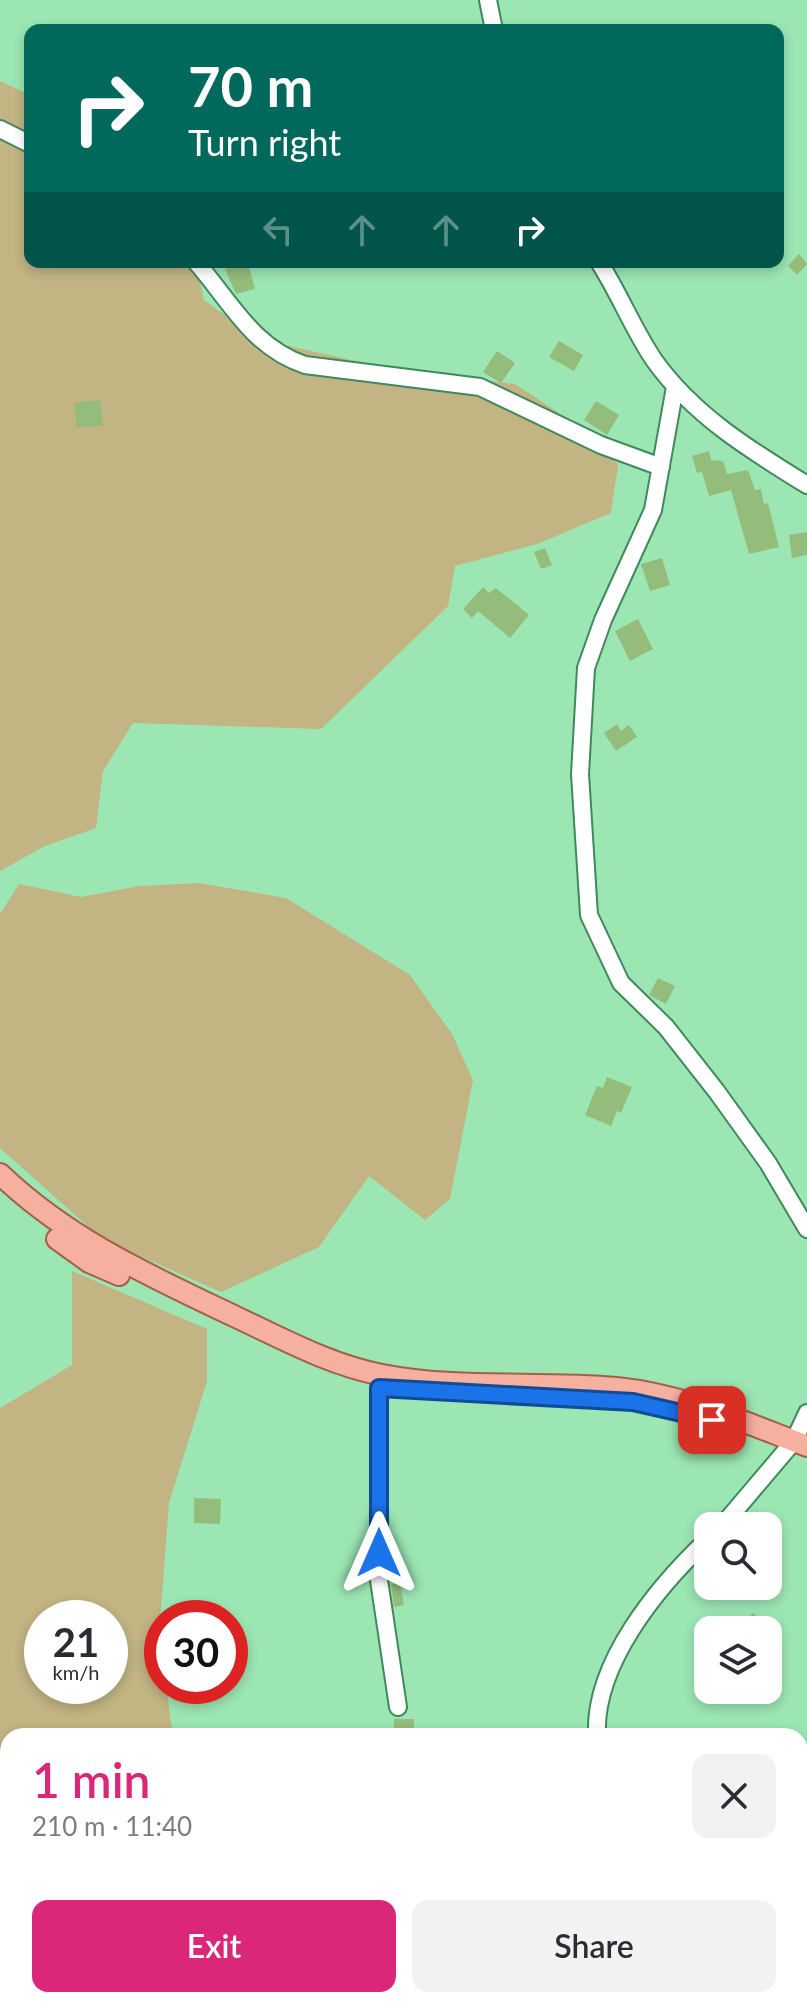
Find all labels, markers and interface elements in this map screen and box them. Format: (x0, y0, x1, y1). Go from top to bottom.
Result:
text: 70 m (188, 52, 313, 119)
icon: right (56, 56, 160, 160)
text: Turn right (188, 120, 341, 164)
icon: left (256, 208, 300, 252)
icon: ahead (340, 208, 384, 252)
icon: ahead (424, 208, 468, 252)
icon: right (508, 208, 552, 252)
pin (678, 1386, 746, 1454)
icon: arrive (690, 1398, 734, 1442)
position arrow (337, 1511, 421, 1595)
map controls (694, 1512, 782, 1704)
button: search (694, 1512, 782, 1600)
speed limit sign: 30 (144, 1600, 248, 1704)
button: layers (694, 1616, 782, 1704)
text: 21 (53, 1618, 99, 1666)
text: km/h (53, 1660, 99, 1684)
text: 1 min (32, 1751, 150, 1808)
button: close (692, 1754, 776, 1838)
text: 210 m · 11:40 (32, 1810, 192, 1842)
button: Exit (32, 1900, 396, 1992)
button: Share (412, 1900, 776, 1992)

